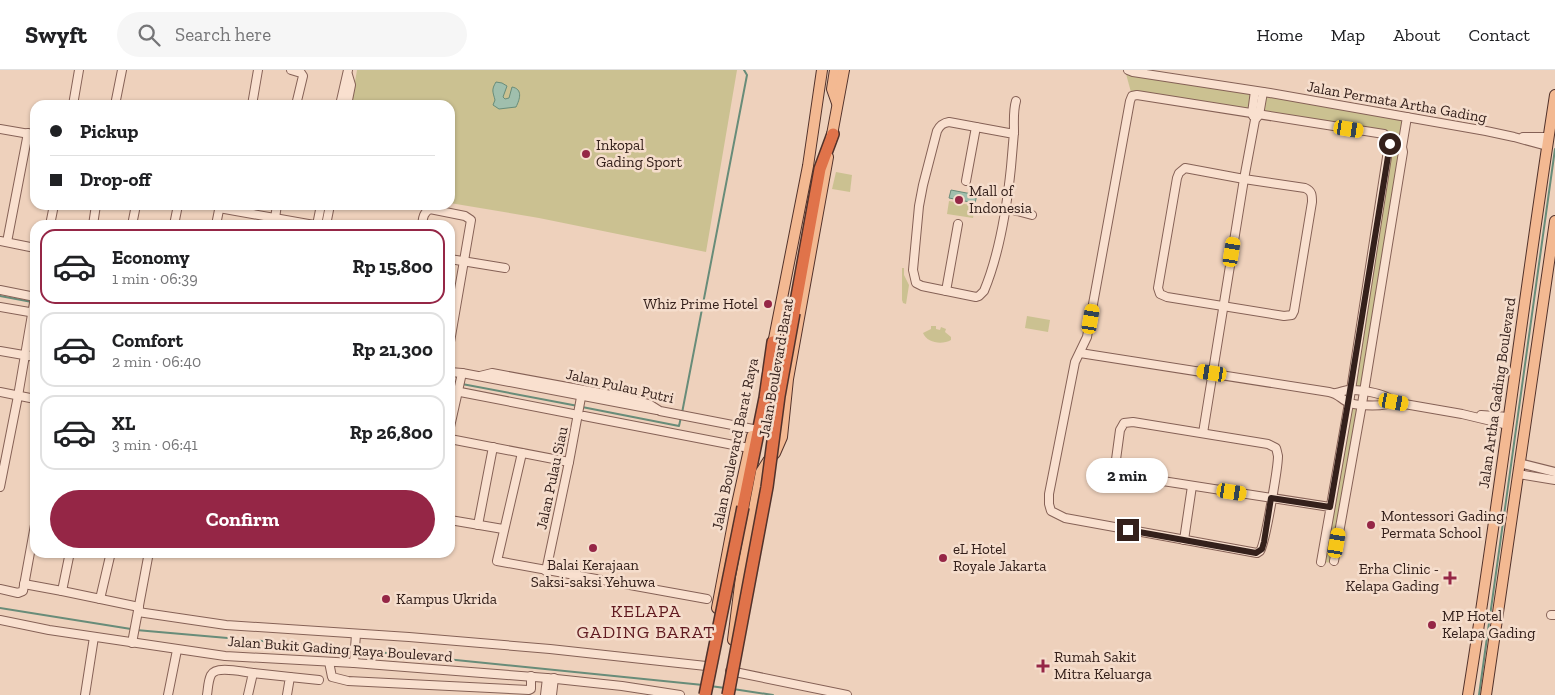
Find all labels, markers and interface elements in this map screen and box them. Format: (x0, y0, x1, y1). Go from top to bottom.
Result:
search box (117, 12, 467, 57)
text: Swyft (25, 20, 87, 49)
icon: search (135, 21, 163, 49)
text: Search here (175, 23, 271, 46)
text: Home (1256, 24, 1303, 46)
text: Map (1331, 24, 1365, 46)
text: About (1393, 24, 1440, 46)
text: Contact (1468, 24, 1530, 46)
street label: Jalan Permata Artha Gading (1306, 77, 1488, 127)
car (1333, 119, 1364, 139)
text: Pickup (80, 120, 138, 143)
route start (1379, 133, 1401, 155)
place label: Inkopal Gading Sport (596, 136, 683, 171)
marker: Inkopal Gading Sport (580, 148, 592, 160)
text: Drop-off (80, 168, 151, 191)
place label: Mall of Indonesia (969, 182, 1032, 217)
marker: Mall of Indonesia (953, 194, 965, 206)
car (1222, 236, 1241, 268)
icon: car (52, 244, 97, 289)
text: Economy (112, 246, 190, 269)
text: Rp 15,800 (353, 255, 433, 278)
text: 1 min · 06:39 (112, 269, 198, 288)
place label: Whiz Prime Hotel (643, 295, 758, 313)
street label: Jalan Artha Gading Boulevard (1475, 296, 1519, 490)
street label: Jalan Boulevard Barat (755, 297, 797, 439)
marker: Whiz Prime Hotel (762, 298, 774, 310)
car (1081, 303, 1100, 335)
icon: car (52, 327, 97, 372)
text: Comfort (112, 329, 183, 352)
text: Rp 21,300 (352, 338, 433, 361)
text: 2 min · 06:40 (112, 352, 201, 371)
street label: Jalan Boulevard Barat Raya (708, 356, 762, 532)
car (1196, 363, 1227, 383)
street label: Jalan Pulau Putri (564, 365, 676, 407)
car (1377, 392, 1410, 412)
icon: car (52, 410, 97, 455)
text: XL (112, 412, 135, 435)
text: Rp 26,800 (350, 421, 433, 444)
street label: Jalan Pulau Siau (532, 424, 572, 531)
text: 3 min · 06:41 (112, 435, 198, 454)
callout: 2 min (1087, 458, 1169, 492)
text: 2 min (1107, 466, 1147, 485)
car (1216, 482, 1247, 502)
button: Confirm (50, 490, 435, 548)
place label: Montessori Gading Permata School (1381, 507, 1504, 542)
route end (1117, 519, 1139, 541)
marker: Montessori Gading Permata School (1365, 519, 1377, 531)
car (1327, 527, 1346, 559)
place label: eL Hotel Royale Jakarta (953, 540, 1046, 575)
marker: Balai Kerajaan Saksi-saksi Yehuwa (587, 542, 599, 554)
marker: eL Hotel Royale Jakarta (937, 552, 949, 564)
place label: Balai Kerajaan Saksi-saksi Yehuwa (531, 556, 655, 591)
place label: Erha Clinic - Kelapa Gading (1346, 560, 1439, 595)
marker: Erha Clinic - Kelapa Gading (1443, 571, 1457, 585)
place label: Kampus Ukrida (396, 590, 497, 608)
marker: Kampus Ukrida (380, 593, 392, 605)
district label: KELAPA GADING BARAT (577, 600, 715, 643)
place label: MP Hotel Kelapa Gading (1442, 607, 1535, 642)
marker: MP Hotel Kelapa Gading (1426, 619, 1438, 631)
street label: Jalan Bukit Gading Raya Boulevard (227, 632, 454, 666)
place label: Rumah Sakit Mitra Keluarga (1054, 648, 1152, 683)
marker: Rumah Sakit Mitra Keluarga (1036, 659, 1050, 673)

